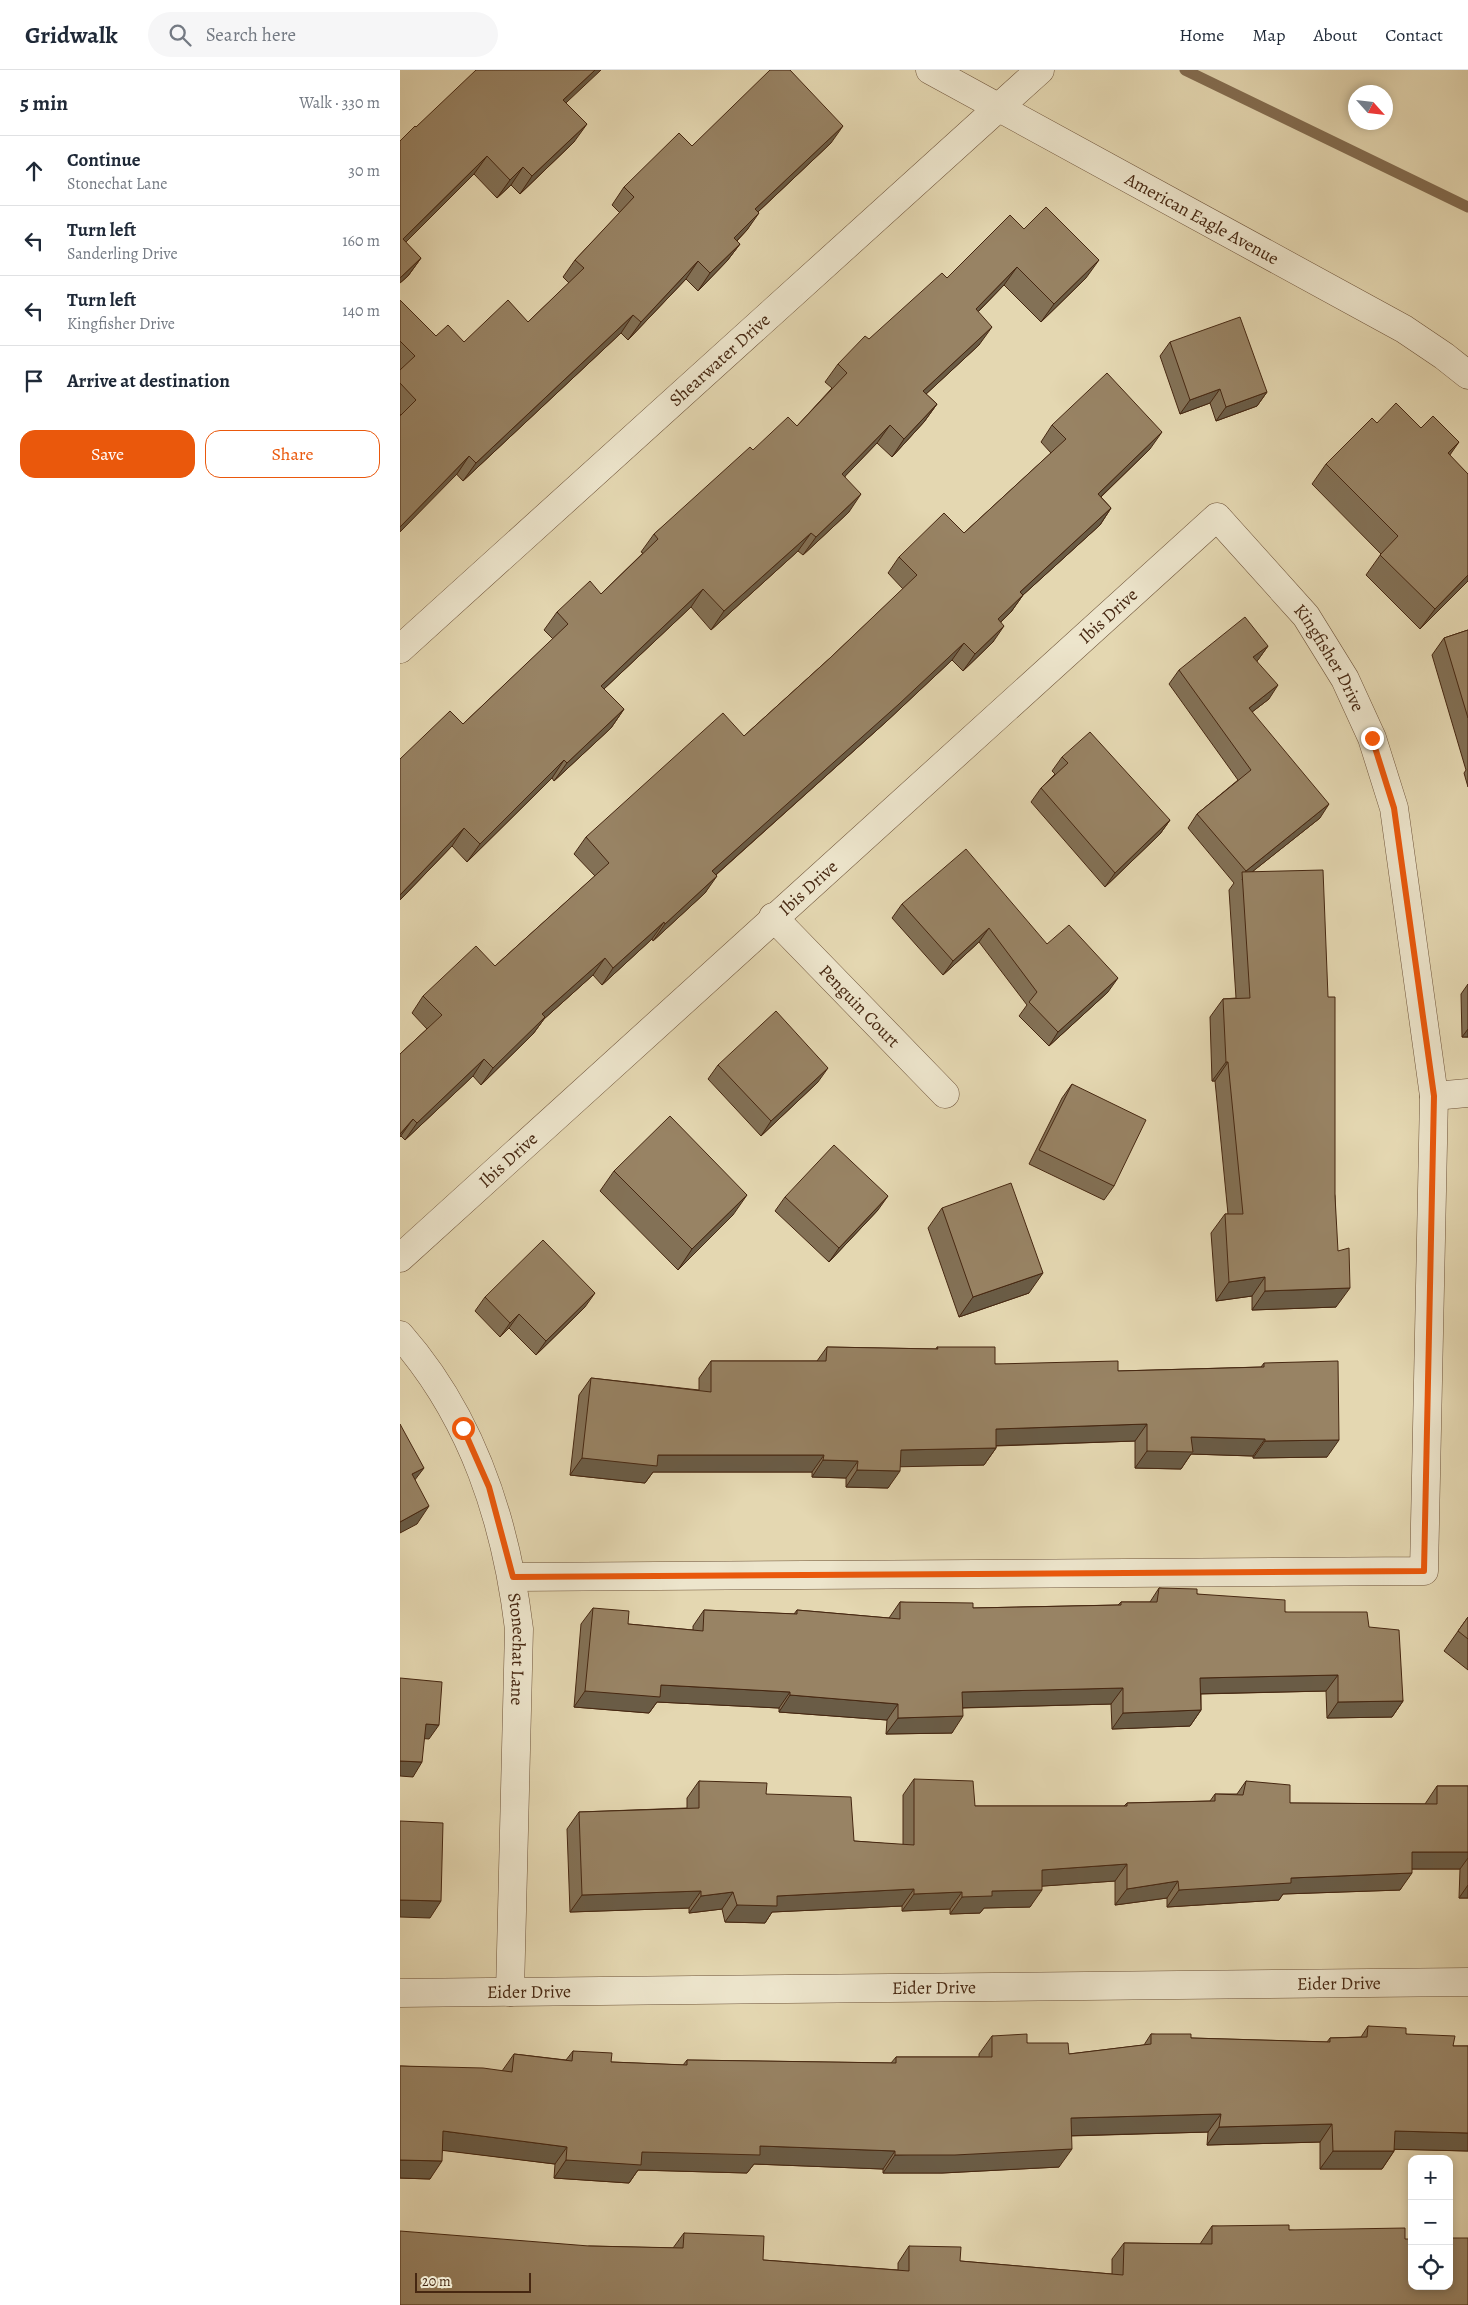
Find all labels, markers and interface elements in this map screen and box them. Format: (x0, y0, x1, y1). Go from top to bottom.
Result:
search box (148, 12, 498, 57)
text: Gridwalk (25, 19, 118, 51)
icon: search (166, 21, 194, 49)
text: Search here (206, 22, 296, 48)
text: Home (1179, 23, 1224, 47)
text: Map (1252, 23, 1285, 47)
text: About (1313, 23, 1357, 47)
text: Contact (1385, 23, 1443, 47)
north arrow (1348, 85, 1393, 130)
text: 5 min (20, 89, 68, 117)
text: Walk · 330 m (299, 92, 380, 114)
text: Continue (67, 147, 141, 173)
icon: ahead (20, 157, 48, 185)
text: 30 m (348, 160, 380, 182)
street label: American Eagle Avenue (1120, 166, 1283, 270)
text: Stonechat Lane (67, 173, 167, 195)
text: Turn left (67, 217, 136, 243)
icon: left (20, 227, 48, 255)
text: 160 m (342, 230, 380, 252)
text: Sanderling Drive (67, 243, 178, 265)
text: Turn left (67, 287, 136, 313)
icon: left (20, 297, 48, 325)
text: 140 m (342, 300, 380, 322)
street label: Shearwater Drive (664, 308, 775, 412)
text: Kingfisher Drive (67, 313, 175, 335)
icon: arrive (20, 367, 48, 395)
text: Arrive at destination (67, 368, 230, 394)
button: Save (20, 430, 195, 478)
button: Share (205, 430, 380, 478)
street label: Ibis Drive (1073, 583, 1143, 649)
street label: Kingfisher Drive (1288, 598, 1370, 715)
route end (1361, 727, 1384, 750)
street label: Ibis Drive (773, 855, 843, 921)
street label: Penguin Court (814, 959, 905, 1053)
street label: Ibis Drive (473, 1127, 543, 1193)
route start (452, 1417, 475, 1440)
street label: Stonechat Lane (502, 1591, 531, 1706)
street label: Eider Drive (1297, 1971, 1381, 1996)
street label: Eider Drive (892, 1975, 976, 2000)
street label: Eider Drive (487, 1979, 571, 2004)
map controls (1408, 2155, 1453, 2290)
button: + (1408, 2155, 1453, 2200)
button: − (1408, 2200, 1453, 2245)
button: locate (1408, 2245, 1453, 2290)
scale bar (415, 2270, 531, 2293)
text: 20 m (422, 2272, 451, 2291)

